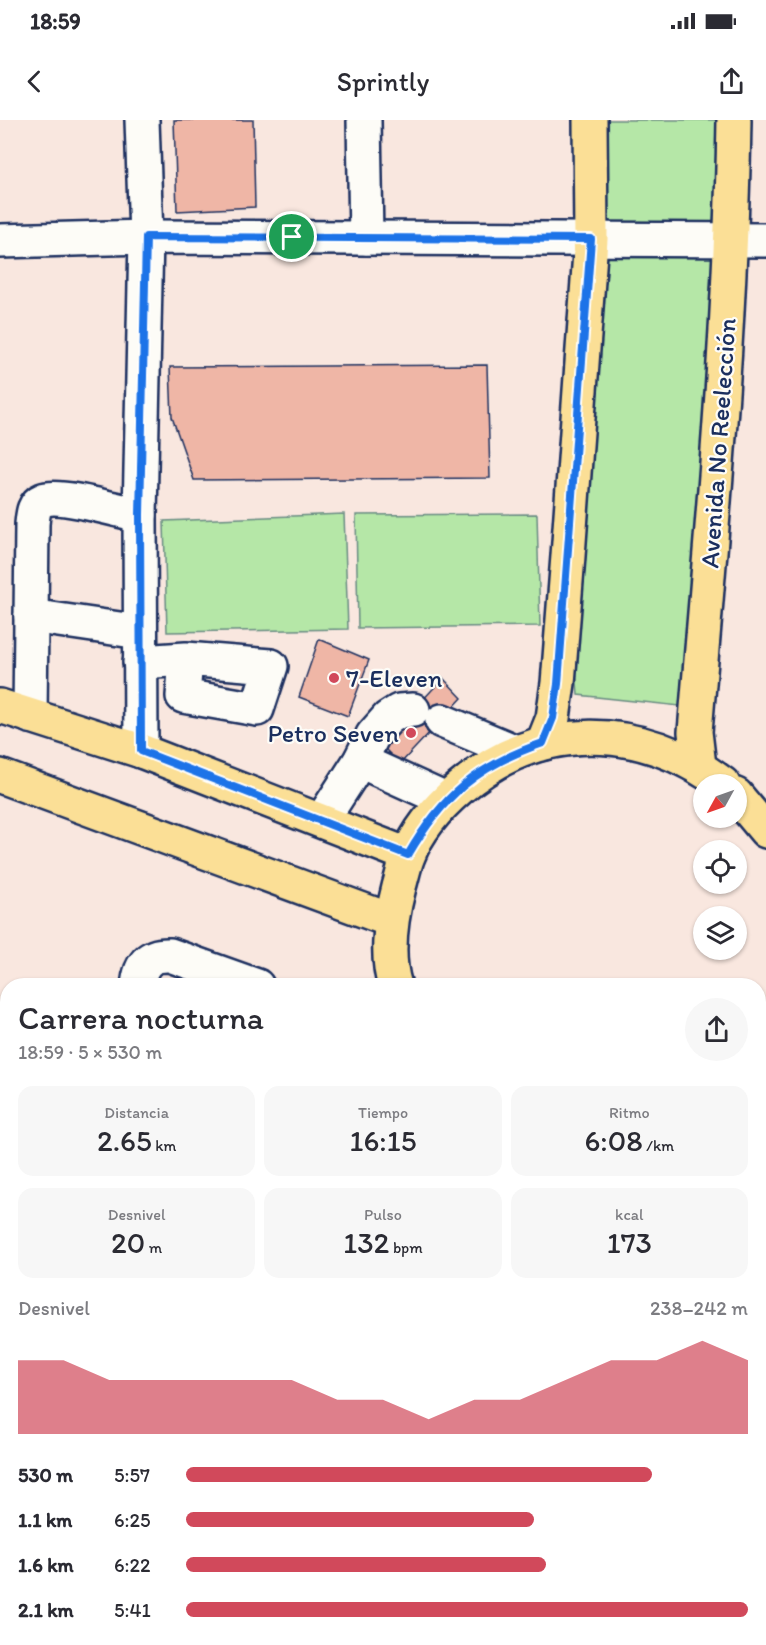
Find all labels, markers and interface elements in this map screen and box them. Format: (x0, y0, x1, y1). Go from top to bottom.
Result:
text: 18:59 (30, 8, 81, 35)
icon: back (18, 65, 51, 98)
text: Sprintly (337, 65, 429, 98)
icon: share (715, 65, 748, 98)
pin (266, 211, 317, 262)
icon: arrive (275, 220, 308, 253)
street label: Avenida No Reelección (693, 316, 743, 569)
place label: 7-Eleven (346, 662, 443, 694)
marker: 7-Eleven (327, 671, 341, 685)
place label: Petro Seven (268, 717, 399, 749)
marker: Petro Seven (404, 726, 418, 740)
north arrow (693, 774, 747, 828)
map controls (693, 774, 747, 960)
button: locate (693, 840, 747, 894)
button: layers (693, 906, 747, 960)
text: Carrera nocturna (18, 998, 264, 1037)
button: share (685, 998, 748, 1061)
text: 18:59 · 5 × 530 m (18, 1040, 162, 1064)
text: Distancia (104, 1103, 169, 1122)
text: Tiempo (358, 1103, 408, 1122)
text: Ritmo (609, 1103, 650, 1122)
text: 2.65 (97, 1122, 152, 1159)
text: 16:15 (350, 1122, 416, 1159)
text: 6:08 (585, 1122, 643, 1159)
text: km (152, 1136, 176, 1155)
text: /km (643, 1136, 674, 1155)
text: Desnivel (108, 1205, 165, 1224)
text: Pulso (364, 1205, 402, 1224)
text: kcal (615, 1205, 644, 1224)
text: 20 (111, 1224, 145, 1261)
text: 132 (343, 1224, 389, 1261)
text: 173 (607, 1224, 652, 1261)
text: m (145, 1238, 162, 1257)
text: bpm (389, 1238, 423, 1257)
text: Desnivel (18, 1296, 90, 1320)
text: 238–242 m (650, 1296, 748, 1320)
text: 530 m (18, 1463, 73, 1487)
text: 5:57 (114, 1463, 150, 1487)
text: 1.1 km (18, 1508, 72, 1532)
text: 6:25 (114, 1508, 151, 1532)
text: 1.6 km (18, 1553, 74, 1577)
text: 6:22 (114, 1553, 151, 1577)
text: 2.1 km (18, 1598, 74, 1622)
text: 5:41 (114, 1598, 151, 1622)

